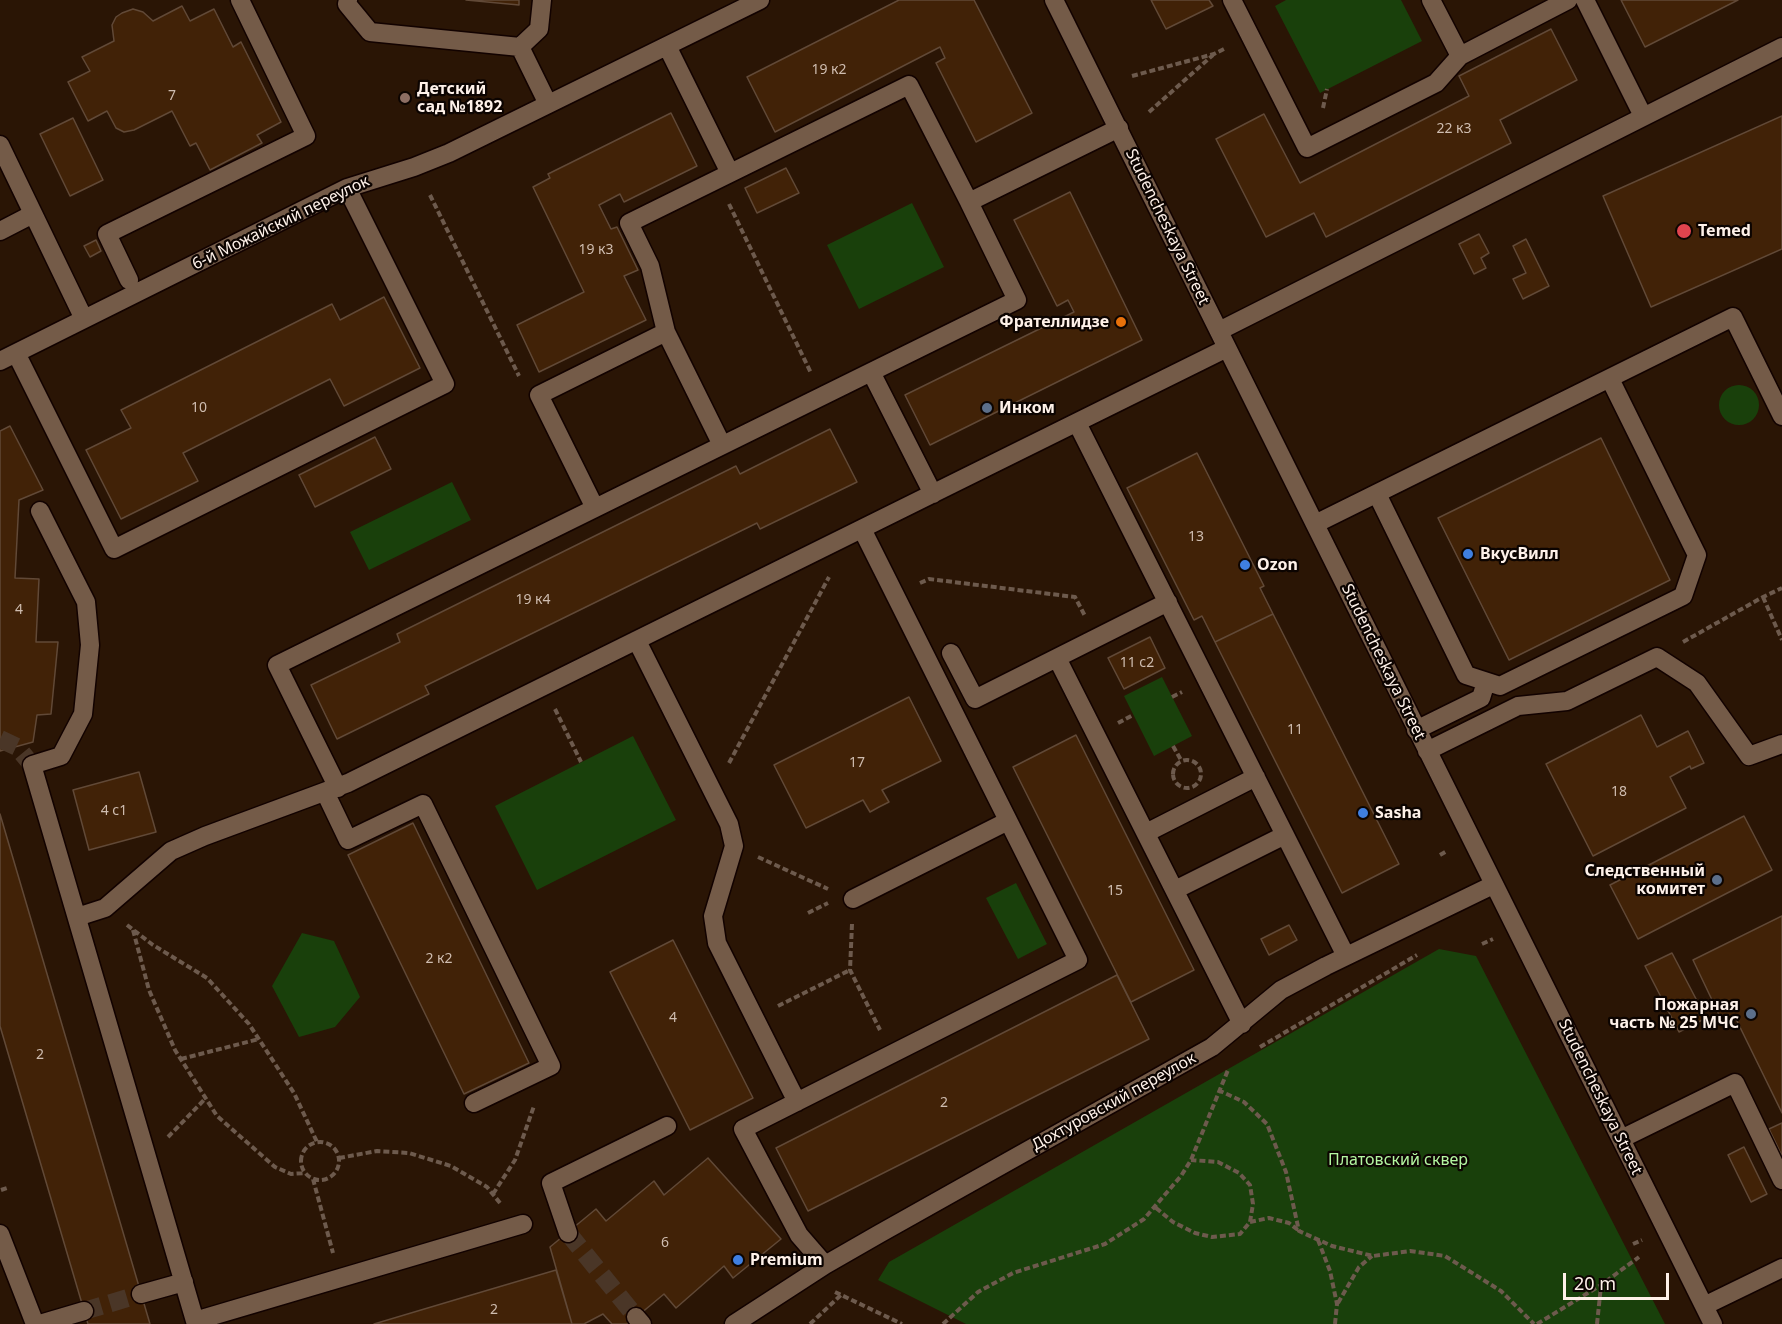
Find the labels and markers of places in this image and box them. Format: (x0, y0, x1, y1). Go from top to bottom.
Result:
place label: Детский сад №1892 (417, 79, 502, 117)
marker: Детский сад №1892 (398, 91, 412, 105)
place label: Temed (1698, 221, 1751, 241)
marker: Temed (1675, 222, 1693, 240)
place label: Фрателлидзе (999, 312, 1109, 332)
marker: Фрателлидзе (1114, 315, 1128, 329)
place label: Инком (999, 398, 1055, 418)
marker: Инком (980, 401, 994, 415)
place label: ВкусВилл (1480, 544, 1559, 564)
marker: ВкусВилл (1461, 547, 1475, 561)
place label: Ozon (1257, 555, 1298, 575)
marker: Ozon (1238, 558, 1252, 572)
place label: Sasha (1375, 803, 1421, 823)
marker: Sasha (1356, 806, 1370, 820)
place label: Следственный комитет (1585, 861, 1705, 899)
marker: Следственный комитет (1710, 873, 1724, 887)
place label: Пожарная часть № 25 МЧС (1609, 995, 1739, 1033)
marker: Пожарная часть № 25 МЧС (1744, 1007, 1758, 1021)
place label: Premium (750, 1250, 823, 1270)
marker: Premium (731, 1253, 745, 1267)

